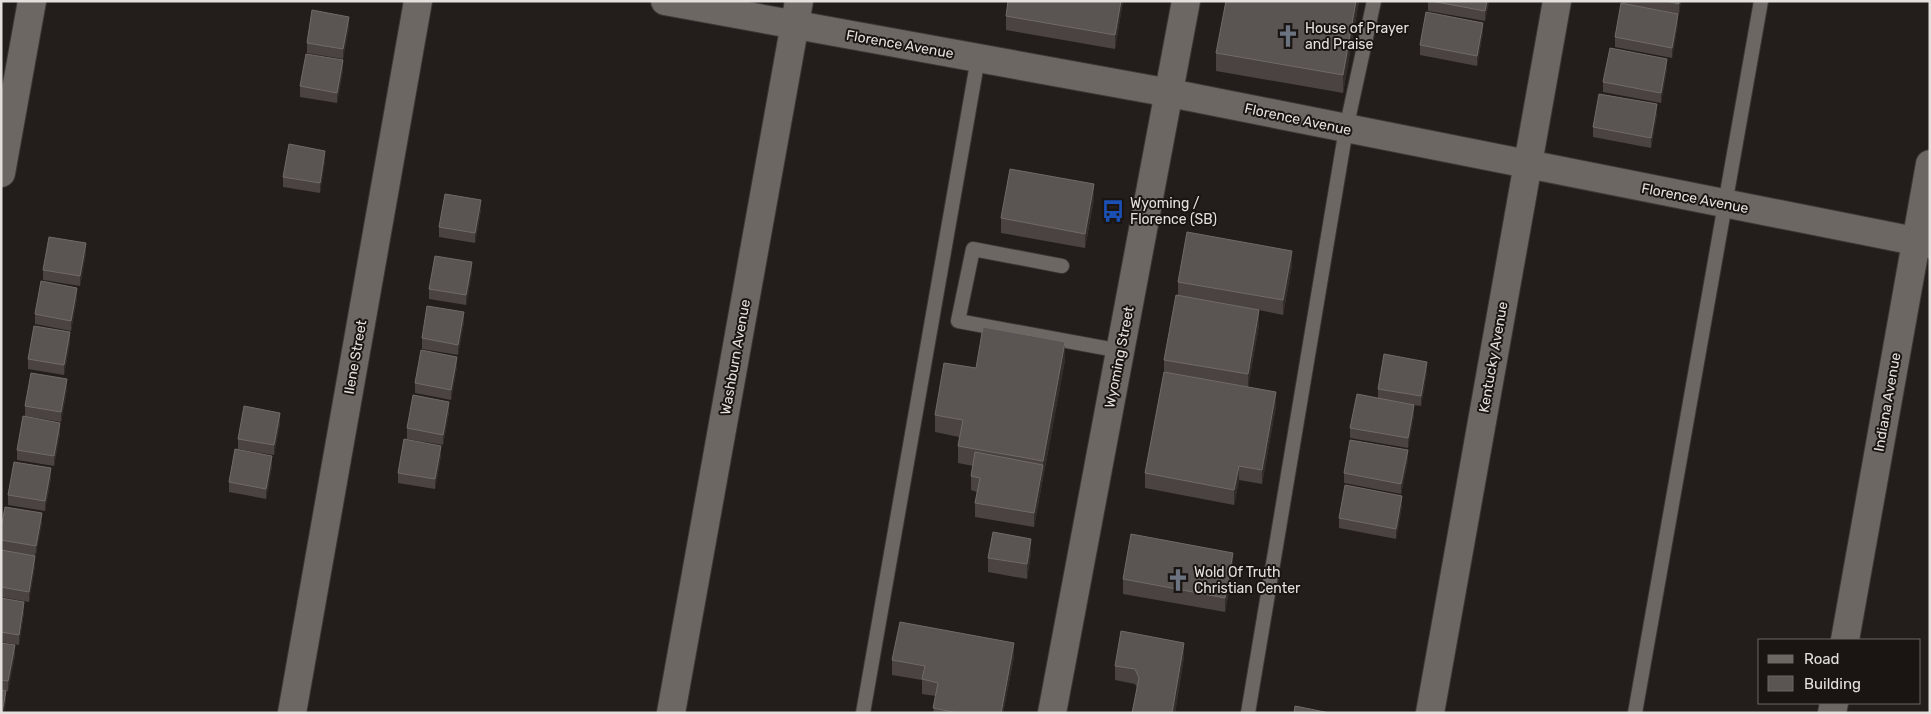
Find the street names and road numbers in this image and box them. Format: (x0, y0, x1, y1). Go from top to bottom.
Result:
street label: Florence Avenue (845, 27, 955, 62)
street label: Florence Avenue (1243, 100, 1353, 139)
street label: Florence Avenue (1640, 180, 1750, 217)
street label: Washburn Avenue (717, 298, 754, 416)
street label: Kentucky Avenue (1475, 300, 1512, 414)
street label: Wyoming Street (1101, 304, 1138, 409)
street label: Ilene Street (341, 318, 370, 396)
street label: Indiana Avenue (1870, 351, 1905, 453)

